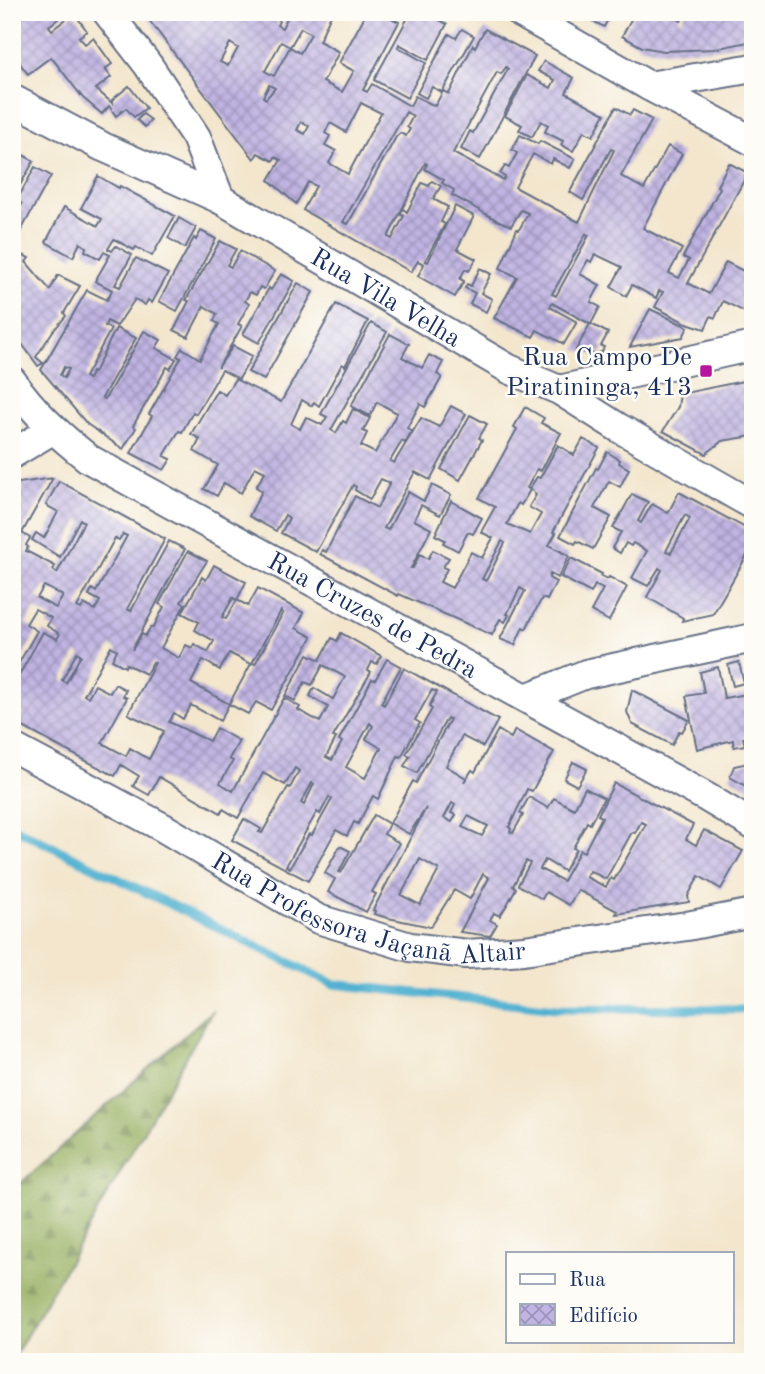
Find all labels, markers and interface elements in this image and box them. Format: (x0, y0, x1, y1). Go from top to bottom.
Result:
street label: Rua Vila Velha (306, 244, 465, 353)
place label: Rua Campo De Piratininga, 413 (506, 345, 692, 401)
marker: Rua Campo De Piratininga, 413 (698, 363, 714, 379)
street label: Rua Cruzes de Pedra (263, 549, 482, 684)
street label: Rua Professora Jaçanã Altair (207, 848, 527, 970)
legend (506, 1252, 734, 1342)
text: Rua (569, 1270, 606, 1291)
text: Edifício (569, 1306, 638, 1327)

